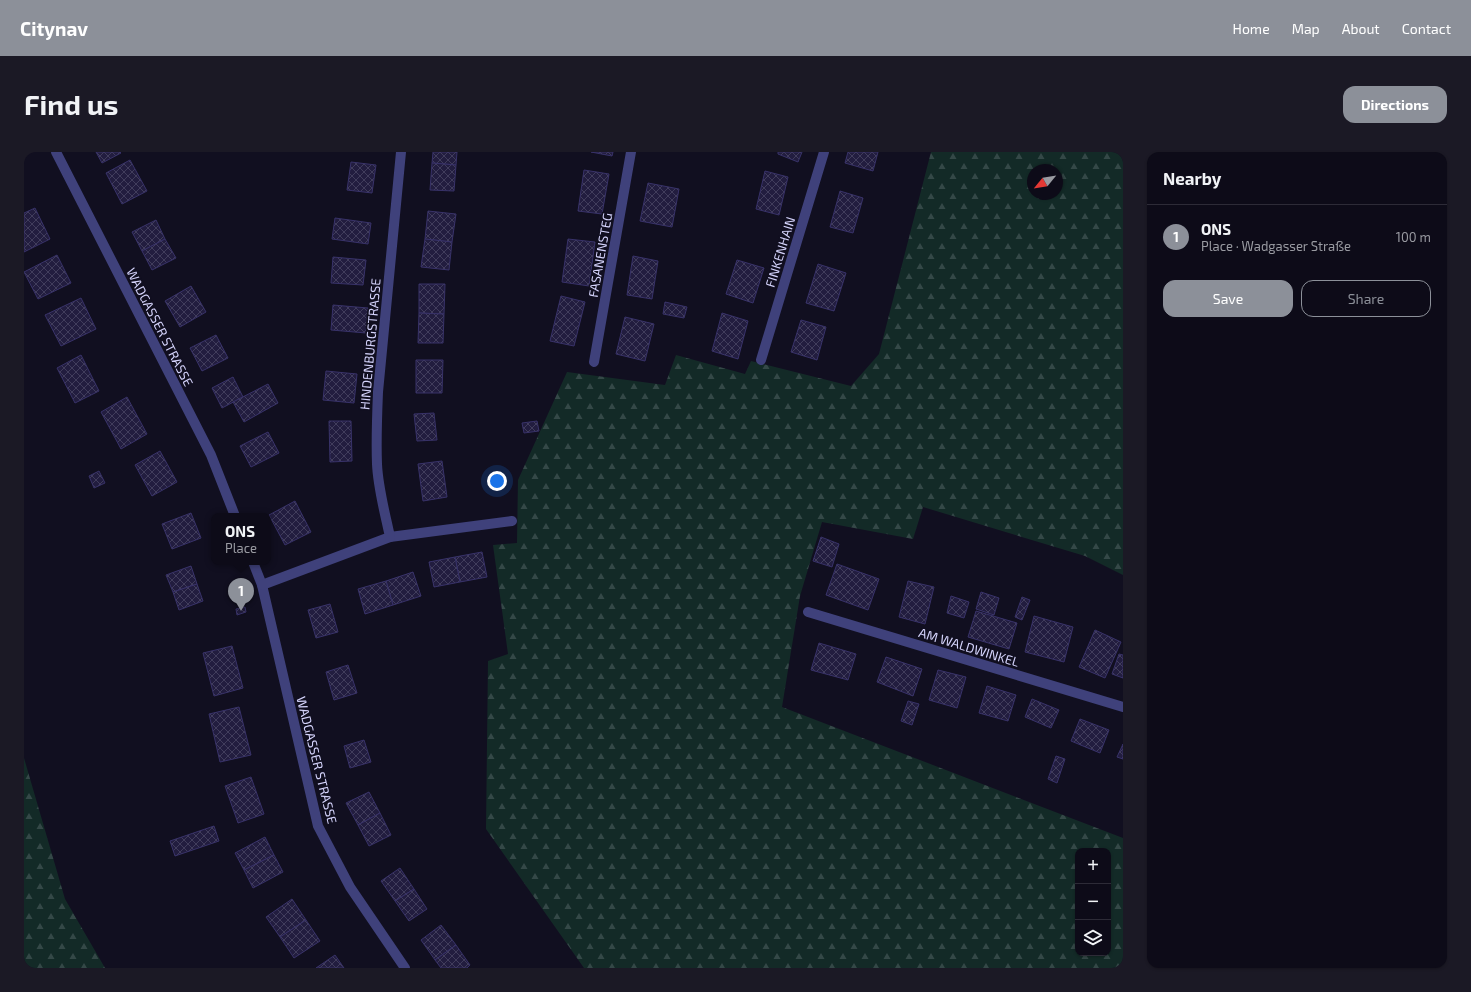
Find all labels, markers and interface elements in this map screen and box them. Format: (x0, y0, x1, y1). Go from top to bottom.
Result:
text: Citynav (20, 17, 88, 40)
text: Home (1233, 20, 1270, 37)
text: Map (1292, 20, 1320, 37)
text: About (1342, 20, 1380, 37)
text: Contact (1402, 20, 1451, 37)
button: Directions (1343, 86, 1447, 123)
text: Find us (24, 87, 118, 121)
north arrow (1027, 164, 1063, 200)
text: Nearby (1163, 168, 1221, 188)
street label: FASANENSTEG (585, 211, 615, 299)
street label: FINKENHAIN (762, 215, 798, 289)
text: ONS (1201, 220, 1231, 238)
text: 1 (1173, 229, 1179, 245)
text: 100 m (1396, 229, 1431, 245)
text: Place · Wadgasser Straße (1201, 238, 1351, 254)
street label: WADGASSER STRASSE (123, 265, 197, 389)
street label: HINDENBURGSTRASSE (356, 278, 384, 410)
button: Save (1163, 280, 1293, 317)
button: Share (1301, 280, 1431, 317)
your location (487, 471, 507, 491)
popup (211, 513, 271, 565)
text: ONS (225, 522, 255, 540)
text: Place (225, 540, 257, 556)
pin: 1 (228, 578, 254, 611)
street label: AM WALDWINKEL (917, 624, 1021, 670)
street label: WADGASSER STRASSE (293, 695, 341, 825)
map controls (1075, 848, 1111, 956)
button: + (1075, 848, 1111, 884)
button: − (1075, 884, 1111, 920)
button: layers (1075, 920, 1111, 956)

